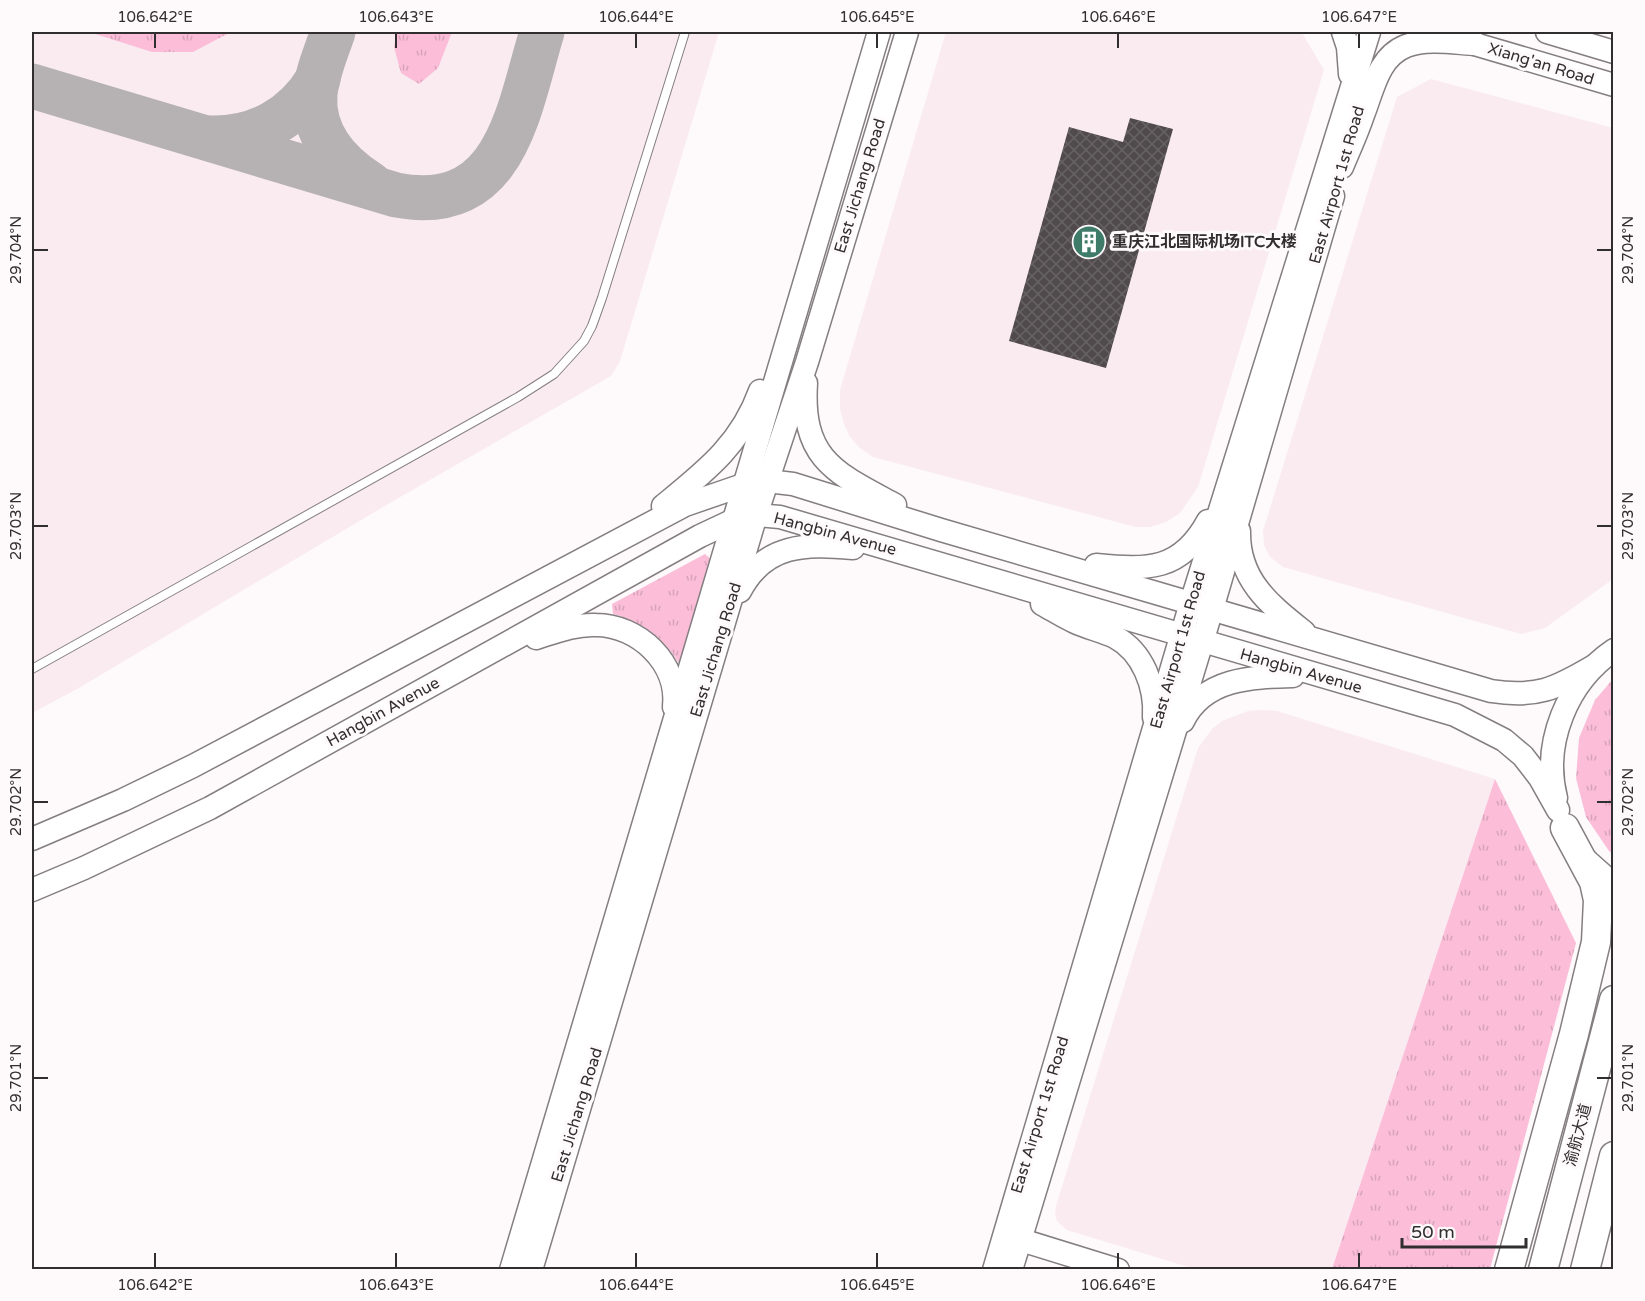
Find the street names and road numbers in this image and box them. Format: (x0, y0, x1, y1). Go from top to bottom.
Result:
street label: Xiang'an Road (1485, 38, 1597, 90)
street label: East Airport 1st Road (1305, 104, 1369, 266)
street label: East Jichang Road (830, 116, 890, 256)
street label: Hangbin Avenue (771, 508, 899, 560)
street label: East Airport 1st Road (1146, 569, 1210, 731)
street label: East Jichang Road (686, 580, 746, 720)
street label: Hangbin Avenue (1238, 644, 1364, 698)
street label: Hangbin Avenue (323, 673, 443, 751)
street label: East Airport 1st Road (1007, 1034, 1073, 1196)
street label: East Jichang Road (547, 1045, 607, 1185)
street label: 渝航大道 (1560, 1101, 1596, 1169)

